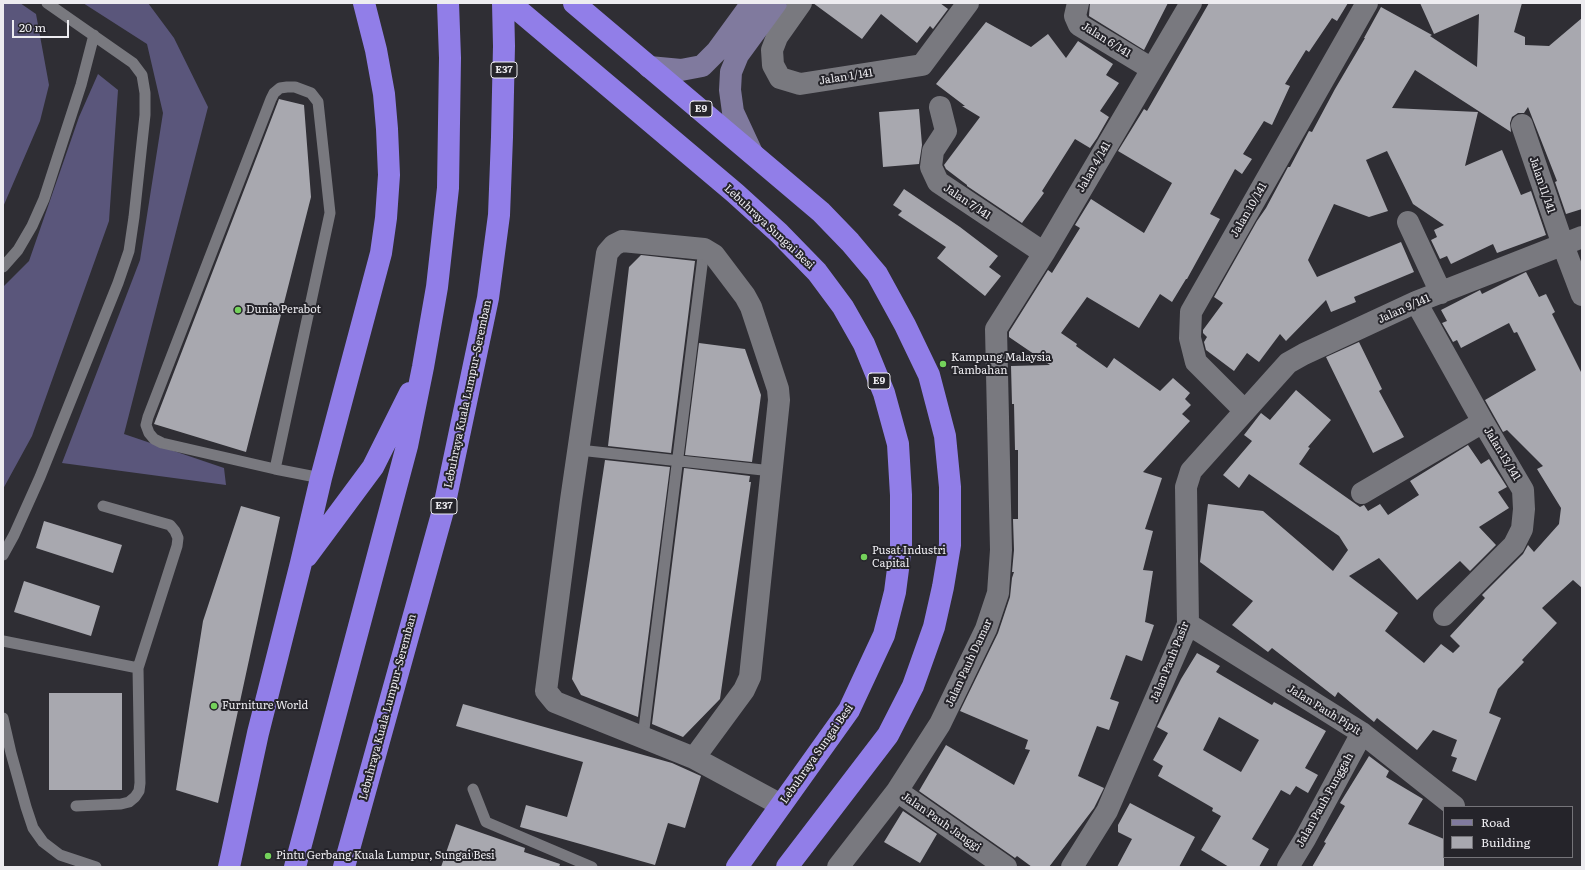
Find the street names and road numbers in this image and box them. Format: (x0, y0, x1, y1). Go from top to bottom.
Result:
street label: Jalan 6/141 (1079, 20, 1133, 60)
road number: E37 (491, 62, 517, 78)
street label: Jalan 1/141 (818, 66, 874, 88)
road number: E9 (690, 101, 712, 117)
street label: Jalan 4/141 (1074, 139, 1114, 195)
street label: Jalan 11/141 (1526, 155, 1558, 215)
street label: Jalan 10/141 (1228, 180, 1270, 240)
street label: Jalan 7/141 (941, 181, 993, 223)
street label: Lebuhraya Sungai Besi (721, 182, 817, 272)
street label: Jalan 9/141 (1376, 292, 1432, 326)
street label: Lebuhraya Kuala Lumpur–Seremban (442, 299, 494, 489)
road number: E9 (868, 373, 890, 389)
street label: Jalan 13/141 (1481, 425, 1523, 483)
road number: E37 (431, 498, 457, 514)
street label: Lebuhraya Kuala Lumpur–Seremban (357, 613, 419, 801)
street label: Jalan Pauh Damar (943, 617, 995, 709)
street label: Jalan Pauh Pasir (1148, 620, 1192, 704)
street label: Jalan Pauh Pipit (1285, 682, 1363, 738)
street label: Lebuhraya Sungai Besi (778, 702, 856, 806)
street label: Jalan Pauh Punggah (1294, 751, 1356, 849)
street label: Jalan Pauh Janggi (899, 790, 983, 854)

